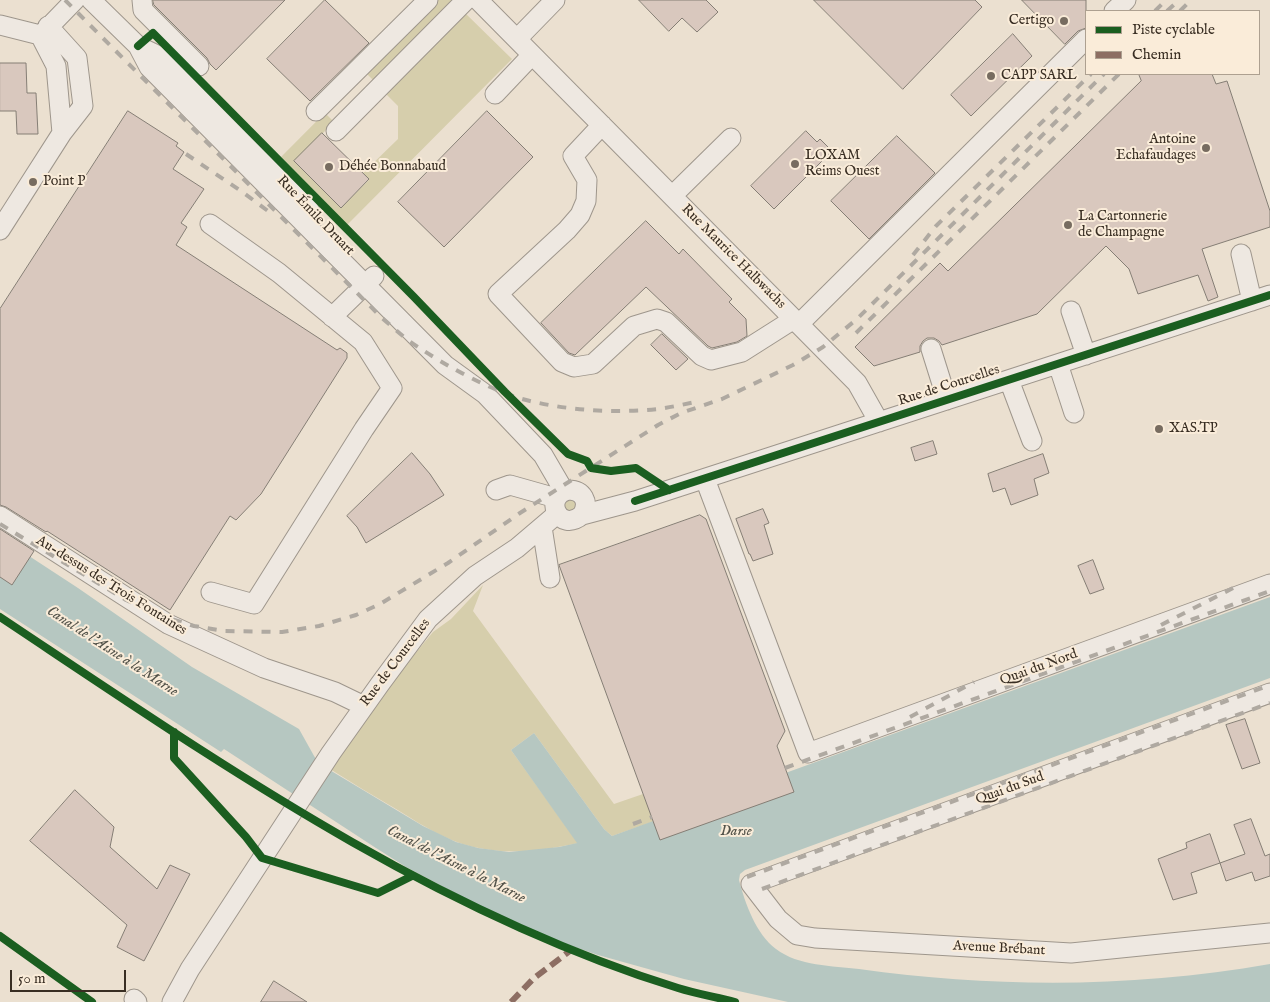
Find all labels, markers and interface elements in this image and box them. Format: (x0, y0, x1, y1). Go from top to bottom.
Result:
legend (1085, 10, 1260, 75)
place label: Certigo (1009, 13, 1054, 29)
marker: Certigo (1058, 15, 1070, 27)
text: Piste cyclable (1132, 20, 1215, 39)
text: Chemin (1132, 45, 1181, 64)
place label: CAPP SARL (1001, 68, 1077, 84)
marker: CAPP SARL (985, 70, 997, 82)
place label: Antoine Echafaudages (1116, 132, 1196, 164)
marker: Antoine Echafaudages (1200, 142, 1212, 154)
place label: LOXAM Reims Ouest (805, 148, 880, 180)
marker: LOXAM Reims Ouest (789, 158, 801, 170)
place label: Déhée Bonnabaud (339, 159, 446, 175)
marker: Déhée Bonnabaud (323, 161, 335, 173)
street label: Rue Émile Druart (273, 173, 357, 259)
place label: Point P (43, 174, 85, 190)
marker: Point P (27, 176, 39, 188)
street label: Rue Maurice Halbwachs (677, 201, 789, 313)
place label: La Cartonnerie de Champagne (1078, 209, 1167, 242)
marker: La Cartonnerie de Champagne (1062, 219, 1074, 231)
street label: Rue de Courcelles (896, 362, 1002, 410)
place label: XAS.TP (1169, 421, 1218, 437)
marker: XAS.TP (1153, 423, 1165, 435)
street label: Au-dessus des Trois Fontaines (33, 533, 189, 639)
water label: Canal de l'Aisne à la Marne (43, 603, 181, 701)
street label: Rue de Courcelles (358, 616, 434, 710)
street label: Quai du Nord (998, 646, 1080, 690)
street label: Quai du Sud (974, 769, 1046, 809)
water label: Canal de l'Aisne à la Marne (384, 822, 528, 908)
water label: Darse (720, 823, 752, 841)
street label: Avenue Brébant (952, 938, 1046, 960)
scale bar (12, 960, 129, 992)
text: 50 m (18, 969, 46, 988)

